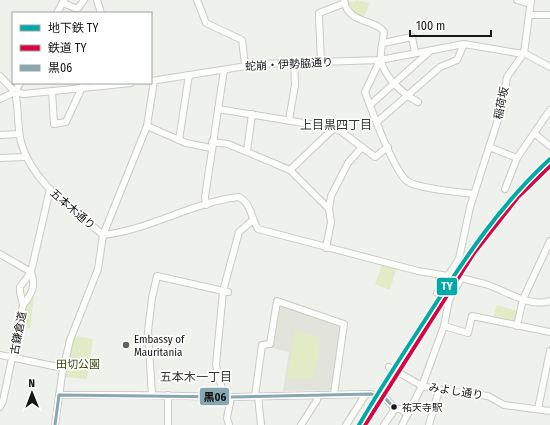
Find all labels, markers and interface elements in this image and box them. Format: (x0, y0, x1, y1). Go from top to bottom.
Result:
legend (12, 12, 152, 84)
scale bar (410, 12, 491, 38)
text: 100 m (416, 19, 445, 33)
text: 地下鉄 TY (48, 21, 98, 35)
text: 鉄道 TY (48, 41, 86, 55)
street label: 蛇崩・伊勢脇通り (245, 56, 333, 73)
text: 黒06 (48, 61, 72, 75)
street label: 稲荷坂 (492, 86, 511, 121)
district label: 上目黒四丁目 (300, 118, 372, 132)
street label: 五本木通り (48, 186, 98, 232)
line badge: TY (436, 277, 458, 296)
text: TY (441, 280, 454, 293)
street label: 古鎌倉道 (8, 310, 29, 356)
place label: Embassy of Mauritania (134, 333, 185, 359)
marker: Embassy of Mauritania (121, 340, 131, 350)
park label: 田切公園 (56, 358, 100, 371)
district label: 五本木一丁目 (160, 370, 232, 384)
north arrow (12, 373, 52, 413)
text: N (28, 377, 35, 390)
street label: みよし通り (428, 381, 484, 402)
line badge: 黒06 (199, 387, 230, 406)
text: 黒06 (204, 391, 227, 404)
marker: 祐天寺駅 (389, 402, 399, 412)
place label: 祐天寺駅 (402, 402, 443, 414)

